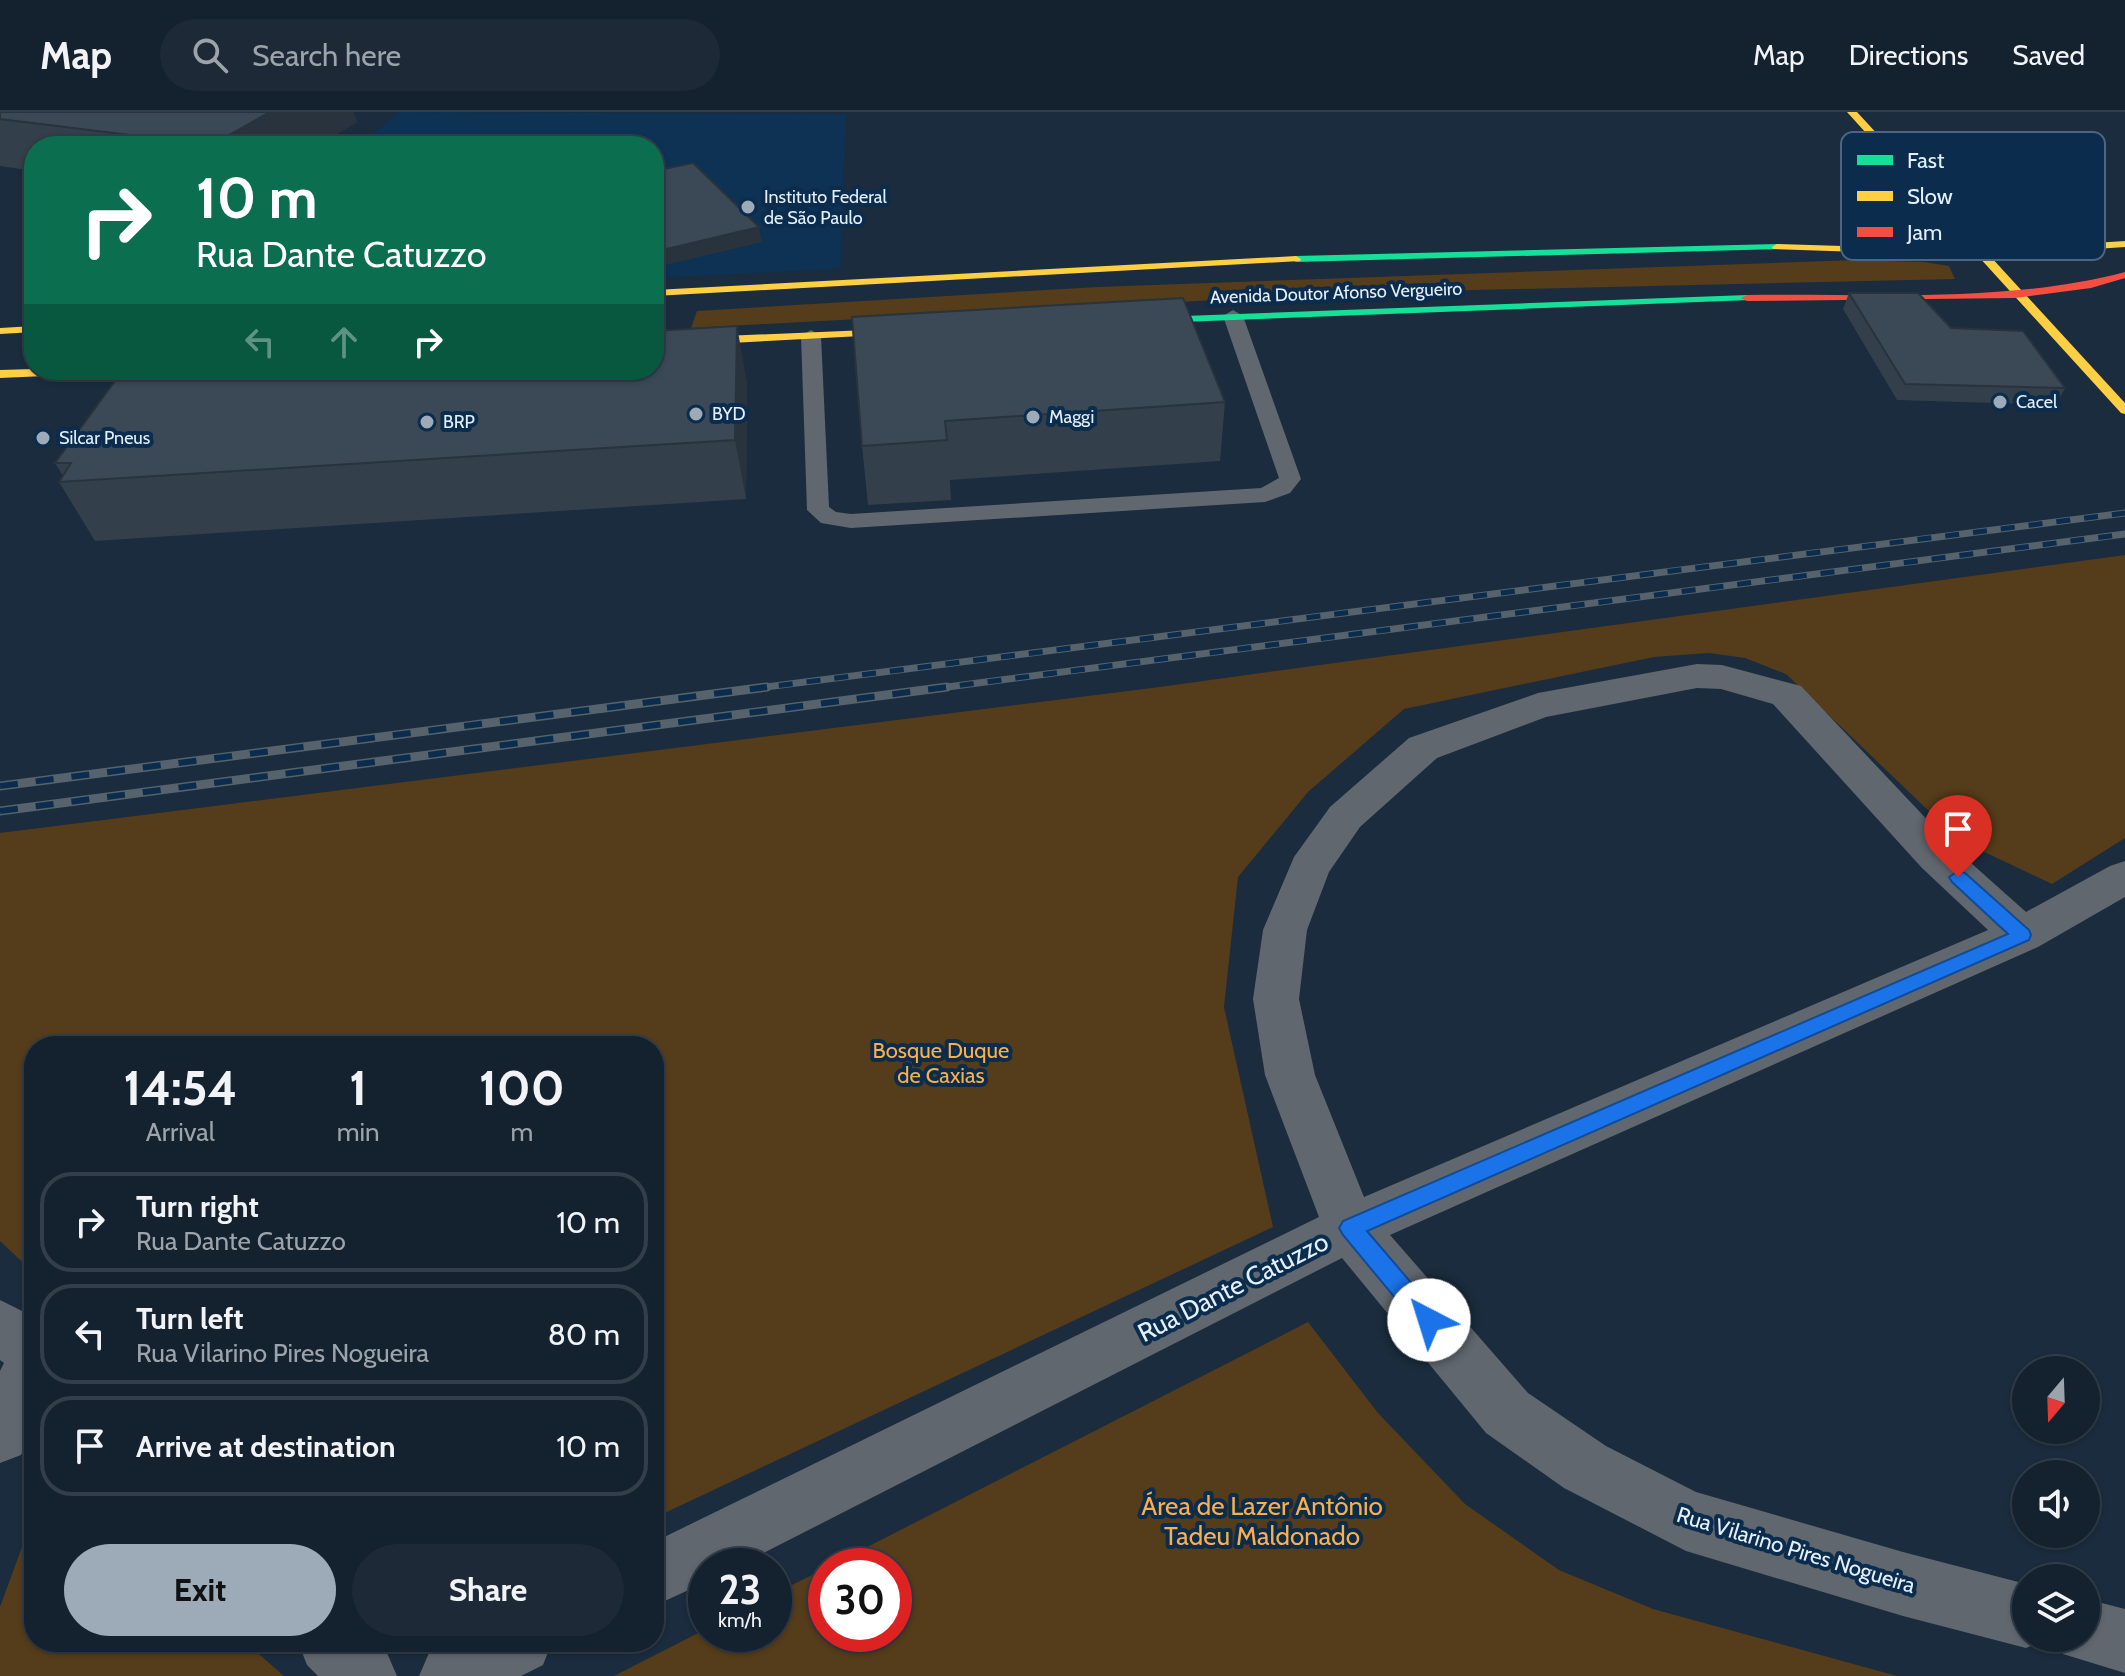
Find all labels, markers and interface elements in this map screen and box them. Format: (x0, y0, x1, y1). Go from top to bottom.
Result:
search box (160, 19, 720, 91)
text: Map (40, 32, 112, 79)
icon: search (188, 33, 232, 77)
text: Search here (252, 37, 401, 74)
text: Map (1753, 38, 1805, 72)
text: Directions (1849, 38, 1968, 72)
text: Saved (2012, 38, 2085, 72)
legend (1841, 132, 2105, 260)
text: Fast (1907, 147, 1945, 174)
text: 10 m (196, 164, 317, 232)
icon: right (64, 168, 168, 272)
text: Slow (1907, 183, 1953, 210)
place label: Instituto Federal de São Paulo (764, 186, 888, 229)
marker: Instituto Federal de São Paulo (739, 198, 757, 216)
text: Jam (1906, 219, 1942, 246)
text: Rua Dante Catuzzo (196, 232, 486, 276)
street label: Avenida Doutor Afonso Vergueiro (1210, 278, 1463, 308)
icon: left (238, 320, 282, 364)
icon: ahead (322, 320, 366, 364)
icon: right (406, 320, 450, 364)
place label: Cacel (2016, 391, 2058, 413)
marker: Cacel (1991, 393, 2009, 411)
place label: BYD (712, 403, 746, 425)
marker: BYD (687, 405, 705, 423)
place label: Maggi (1049, 406, 1094, 428)
marker: Maggi (1024, 408, 1042, 426)
place label: BRP (443, 411, 475, 433)
marker: BRP (418, 413, 436, 431)
place label: Silcar Pneus (59, 427, 150, 449)
marker: Silcar Pneus (34, 429, 52, 447)
pin (1924, 795, 1992, 877)
icon: arrive (1936, 807, 1980, 851)
park label: Bosque Duque de Caxias (873, 1037, 1009, 1089)
text: 14:54 (123, 1059, 237, 1117)
text: 1 (349, 1059, 367, 1117)
text: 100 (479, 1059, 565, 1117)
text: Arrival (146, 1116, 215, 1148)
text: min (337, 1116, 380, 1148)
text: m (510, 1116, 533, 1148)
text: Turn right (136, 1188, 259, 1225)
icon: right (68, 1200, 112, 1244)
text: 10 m (556, 1204, 620, 1241)
text: Rua Dante Catuzzo (136, 1225, 346, 1257)
street label: Rua Dante Catuzzo (1132, 1225, 1334, 1349)
position arrow (1387, 1278, 1471, 1362)
text: Turn left (136, 1300, 244, 1337)
icon: left (68, 1312, 112, 1356)
text: 80 m (548, 1316, 620, 1353)
text: Rua Vilarino Pires Nogueira (136, 1337, 429, 1369)
north arrow (2012, 1356, 2100, 1444)
map controls (2012, 1356, 2100, 1652)
icon: arrive (68, 1424, 112, 1468)
text: Arrive at destination (136, 1428, 396, 1465)
text: 10 m (556, 1428, 620, 1465)
button: sound (2012, 1460, 2100, 1548)
park label: Área de Lazer Antônio Tadeu Maldonado (1141, 1490, 1383, 1552)
street label: Rua Vilarino Pires Nogueira (1673, 1501, 1919, 1599)
button: Exit (64, 1544, 336, 1636)
button: Share (352, 1544, 624, 1636)
speed limit sign: 30 (808, 1548, 912, 1652)
button: layers (2012, 1564, 2100, 1652)
text: 23 (719, 1565, 761, 1614)
text: km/h (718, 1608, 762, 1632)

